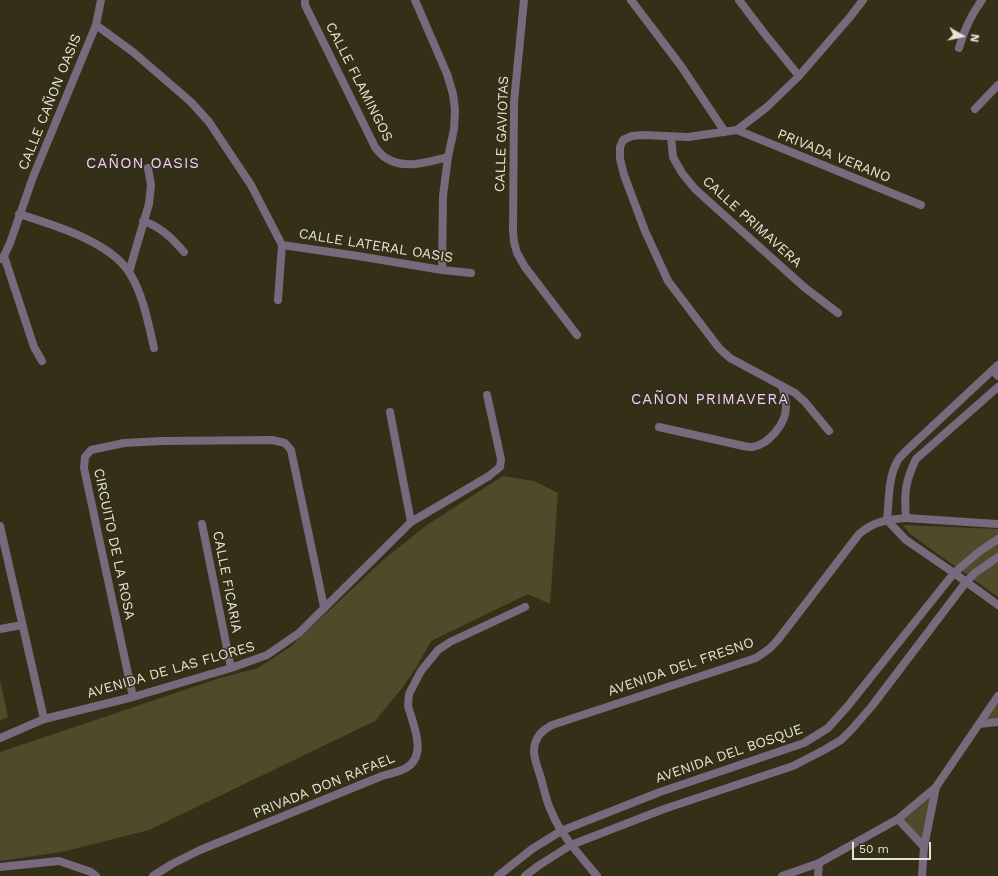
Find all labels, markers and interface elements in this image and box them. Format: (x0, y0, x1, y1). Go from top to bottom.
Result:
north arrow (942, 16, 982, 56)
street label: CALLE FLAMINGOS (322, 20, 396, 144)
street label: CALLE CAÑON OASIS (15, 31, 85, 173)
text: N (967, 33, 981, 43)
street label: CALLE GAVIOTAS (492, 75, 512, 193)
street label: PRIVADA VERANO (775, 126, 893, 186)
district label: CAÑON OASIS (86, 155, 200, 173)
street label: CALLE PRIMAVERA (699, 173, 805, 271)
street label: CALLE LATERAL OASIS (298, 225, 454, 267)
district label: CAÑON PRIMAVERA (631, 391, 789, 409)
street label: CIRCUITO DE LA ROSA (90, 467, 138, 621)
street label: CALLE FICARIA (209, 530, 245, 634)
street label: AVENIDA DEL FRESNO (606, 634, 756, 700)
street label: AVENIDA DE LAS FLORES (85, 638, 257, 702)
street label: AVENIDA DEL BOSQUE (653, 721, 805, 787)
street label: PRIVADA DON RAFAEL (251, 750, 397, 822)
scale bar (854, 834, 933, 860)
text: 50 m (859, 842, 889, 856)

